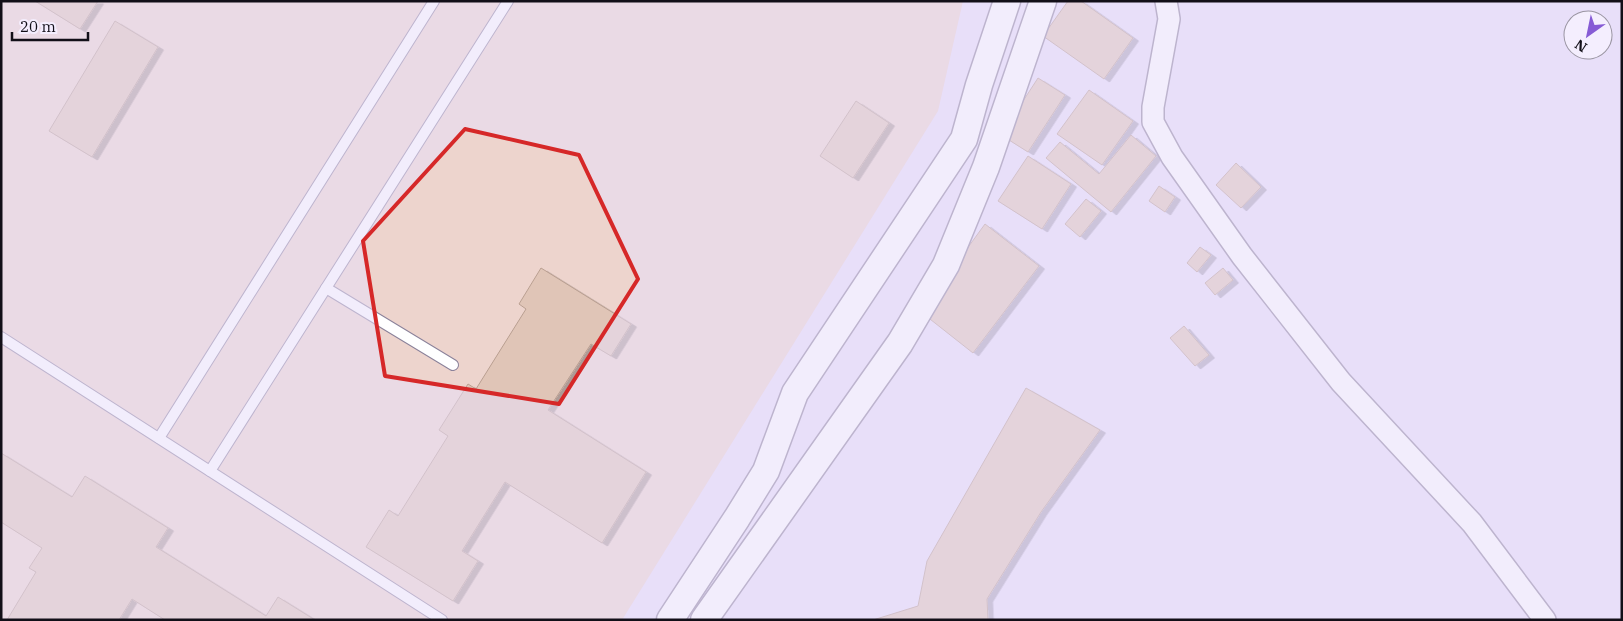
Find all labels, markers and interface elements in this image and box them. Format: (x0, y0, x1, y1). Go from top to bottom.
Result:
scale bar (12, 10, 89, 42)
north arrow (1563, 10, 1613, 60)
text: 20 m (20, 17, 56, 36)
text: N (1571, 35, 1590, 56)

